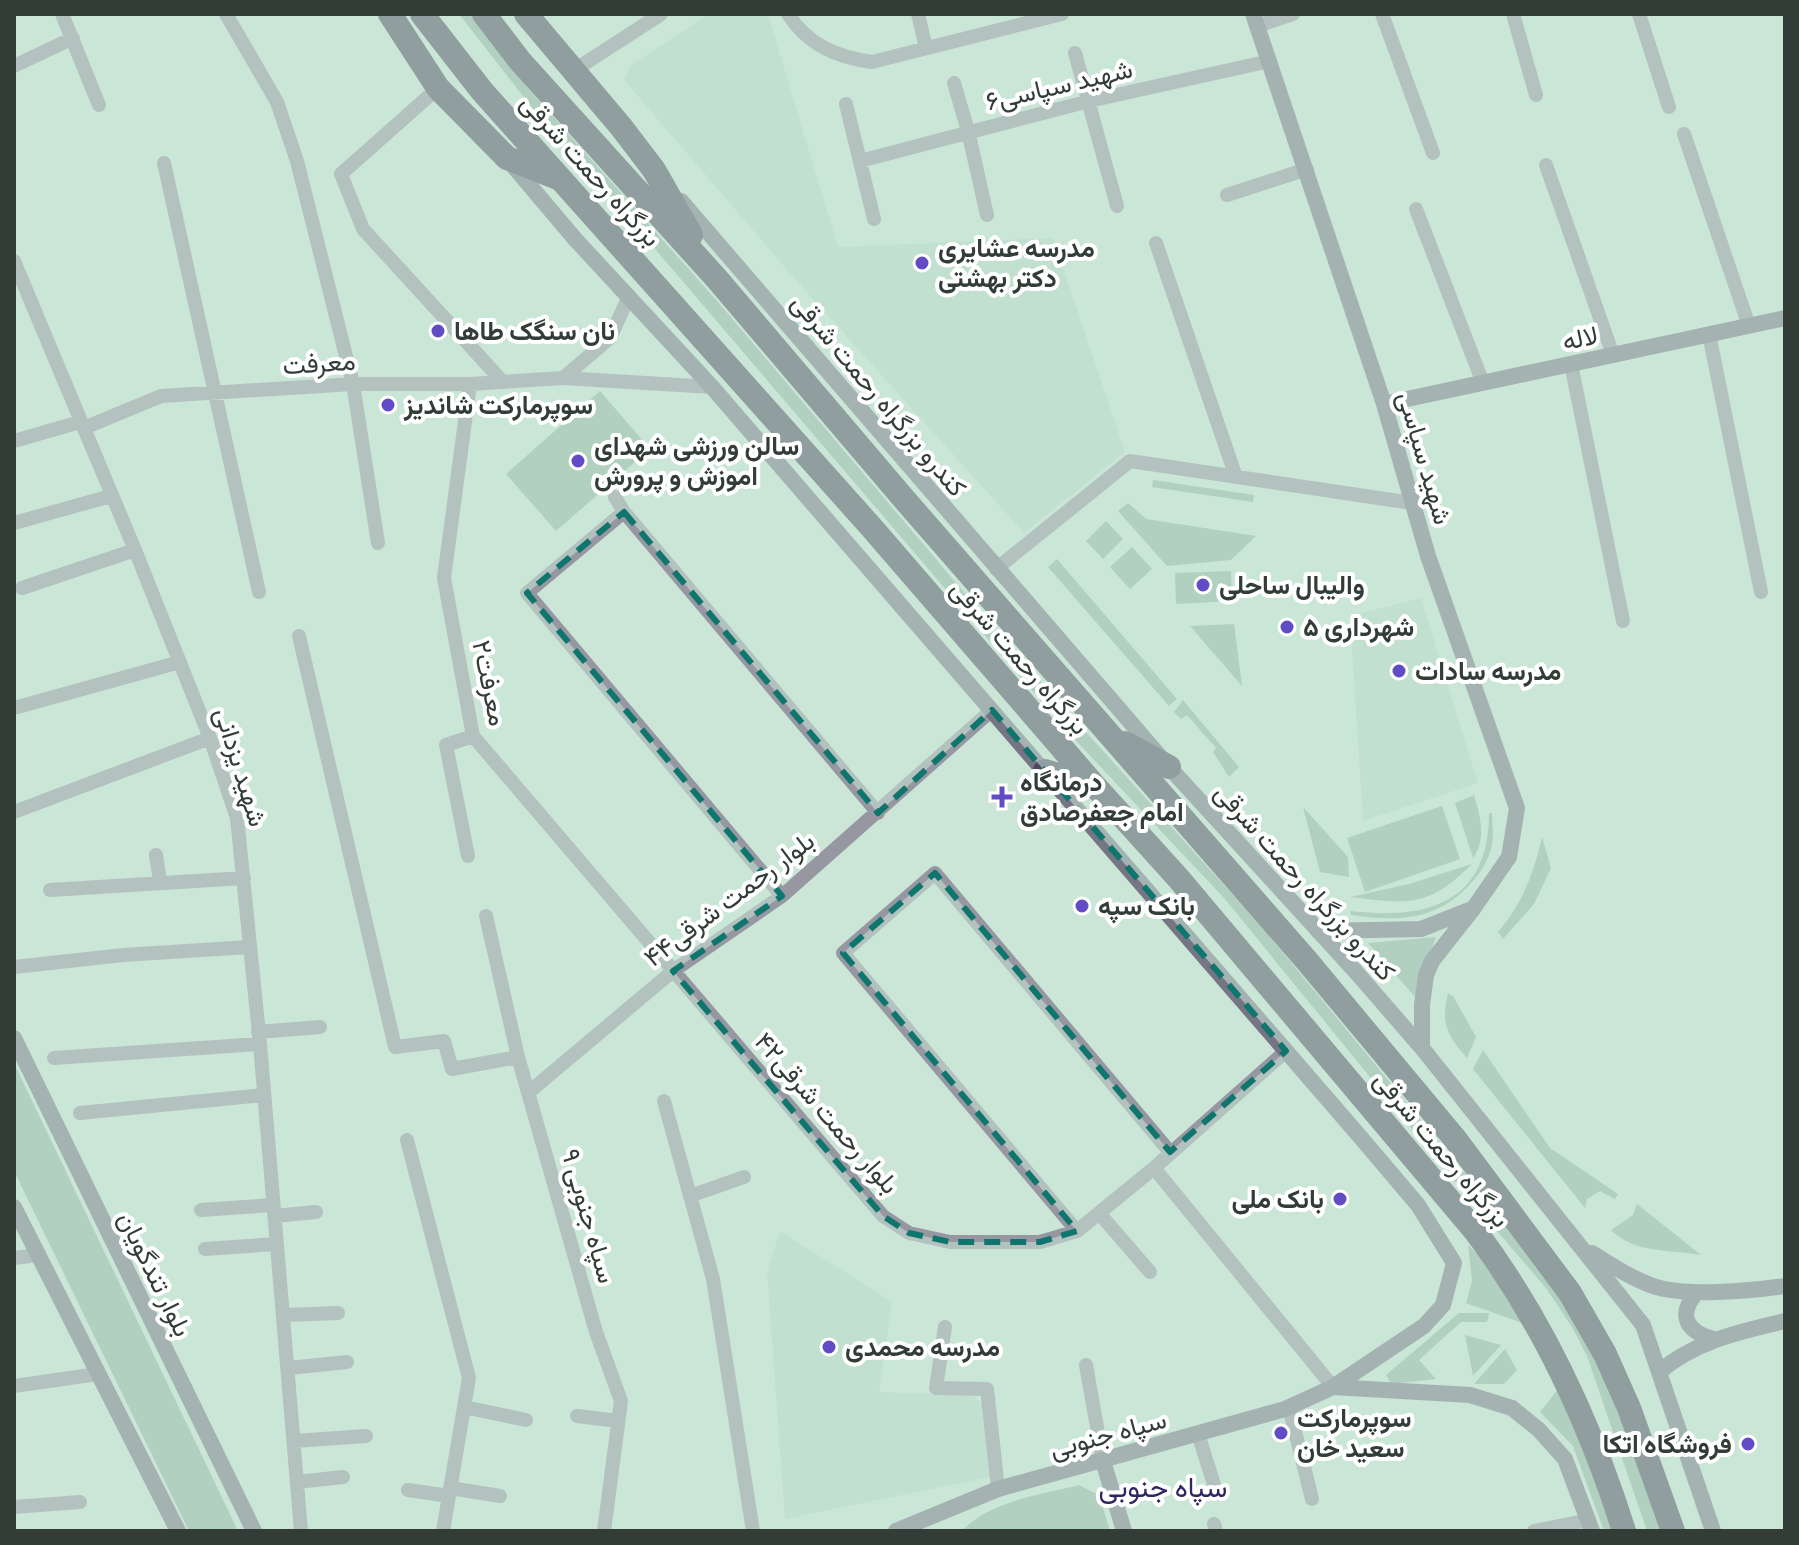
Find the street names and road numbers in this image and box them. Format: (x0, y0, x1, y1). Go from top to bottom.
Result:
street label: شهید سپاسی۶ (983, 54, 1136, 119)
street label: بزرگراه رحمت شرقی (514, 88, 667, 253)
street label: کندرو بزرگراه رحمت شرقی (785, 288, 972, 503)
street label: لاله (1559, 320, 1601, 357)
street label: معرفت (282, 345, 357, 382)
street label: شهید سپاسی (1389, 388, 1458, 529)
street label: بزرگراه رحمت شرقی (944, 574, 1095, 741)
street label: معرفت۲ (465, 637, 514, 729)
street label: شهید یزدانی (208, 704, 273, 830)
street label: کندرو بزرگراه رحمت شرقی (1208, 777, 1402, 988)
street label: ۴۴بلوار رحمت شرقی (638, 825, 821, 974)
street label: بلوار رحمت شرقی۴۲ (748, 1026, 905, 1200)
street label: بزرگراه رحمت شرقی (1367, 1065, 1516, 1234)
street label: ۹ سپاه جنوبی (553, 1145, 622, 1287)
street label: بلوار تندگویان (111, 1207, 198, 1342)
street label: سپاه جنوبی (1046, 1404, 1170, 1467)

